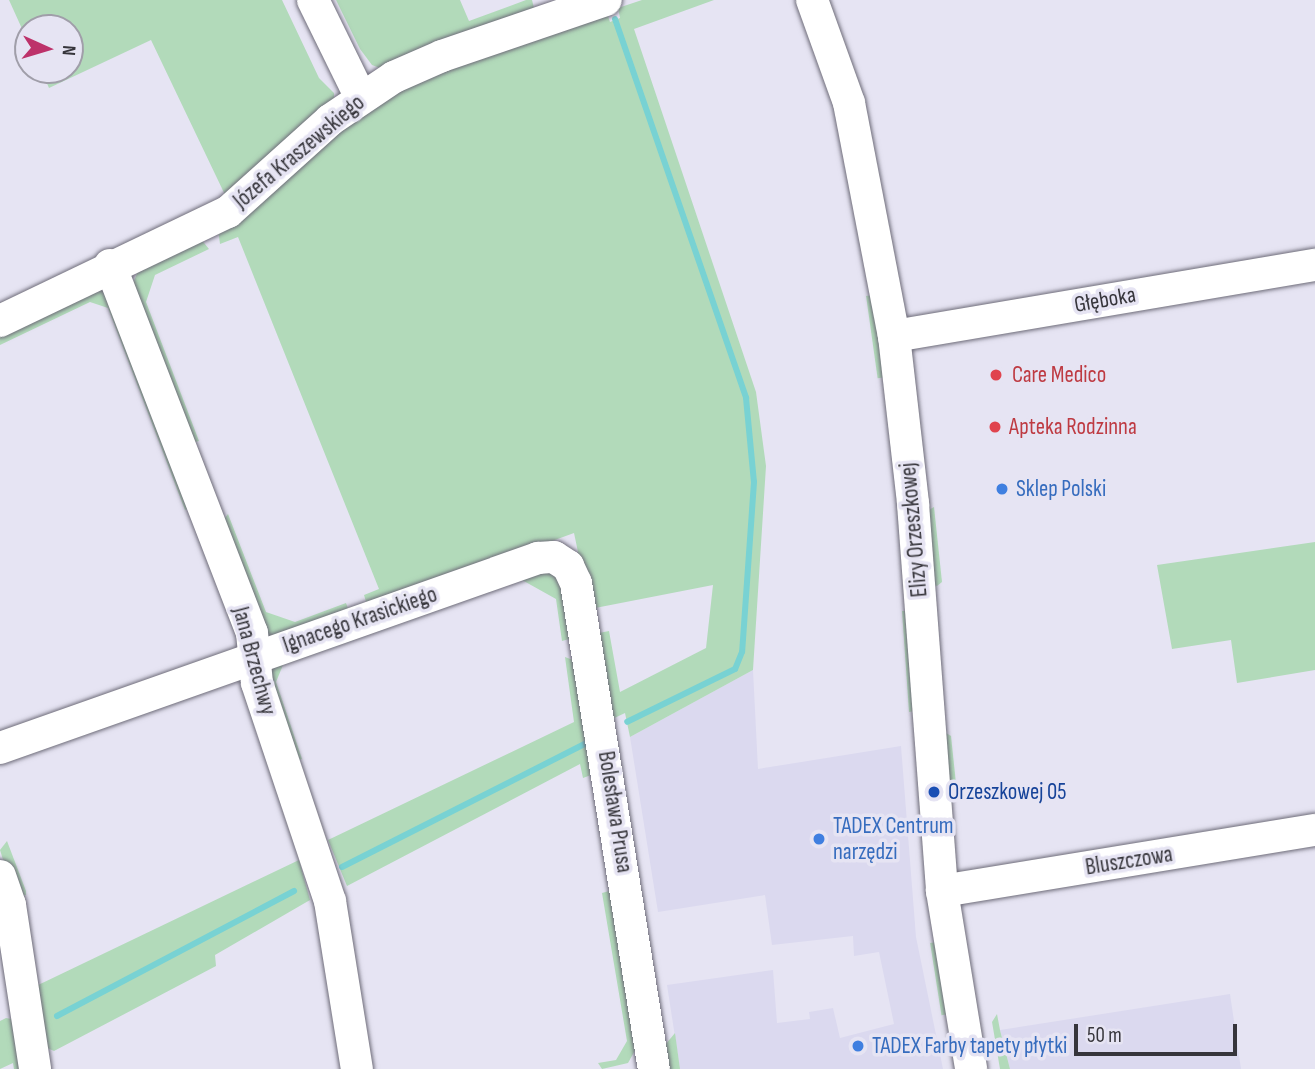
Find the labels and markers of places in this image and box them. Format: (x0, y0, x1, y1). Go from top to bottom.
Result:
place label: Care Medico (1012, 361, 1106, 389)
marker: Care Medico (986, 365, 1006, 385)
place label: Apteka Rodzinna (1009, 413, 1137, 441)
marker: Apteka Rodzinna (987, 419, 1003, 435)
place label: Sklep Polski (1016, 475, 1106, 503)
marker: Sklep Polski (994, 481, 1010, 497)
place label: Orzeszkowej 05 (948, 778, 1067, 806)
marker: Orzeszkowej 05 (926, 784, 942, 800)
place label: TADEX Centrum narzędzi (833, 812, 954, 866)
marker: TADEX Centrum narzędzi (811, 831, 827, 847)
place label: TADEX Farby tapety płytki (872, 1032, 1067, 1060)
marker: TADEX Farby tapety płytki (850, 1038, 866, 1054)

